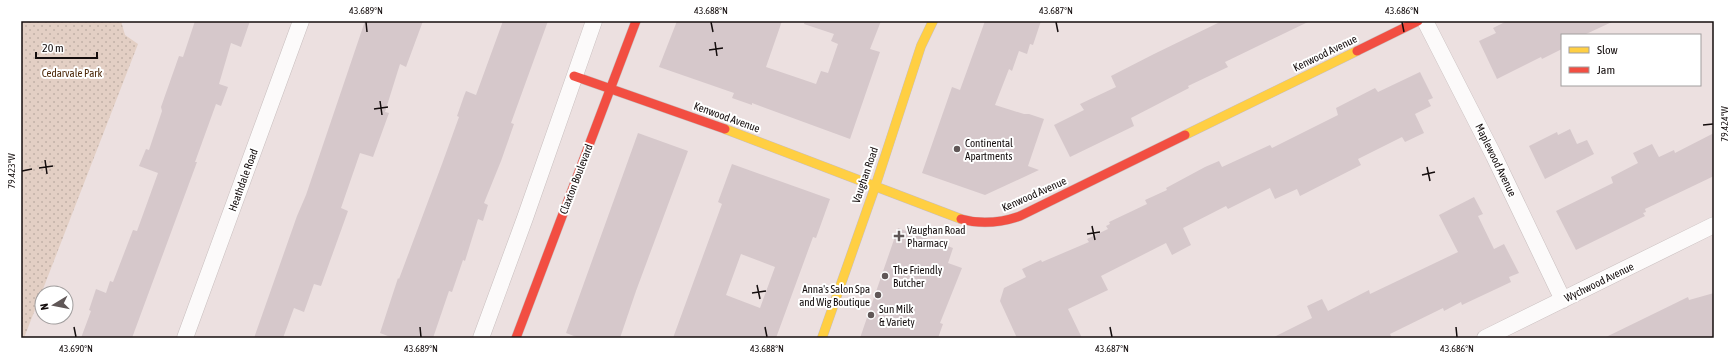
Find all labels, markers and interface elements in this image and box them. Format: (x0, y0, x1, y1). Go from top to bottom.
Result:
text: 43.689°N (349, 5, 383, 16)
text: 43.688°N (694, 5, 728, 16)
text: 43.687°N (1039, 5, 1073, 16)
text: 43.686°N (1385, 5, 1419, 16)
street label: Kenwood Avenue (1291, 32, 1359, 74)
scale bar (36, 34, 97, 60)
legend (1561, 34, 1701, 86)
text: 20 m (42, 41, 64, 55)
text: Slow (1597, 43, 1618, 57)
text: Jam (1597, 63, 1615, 77)
park label: Cedarvale Park (42, 67, 102, 79)
street label: Kenwood Avenue (692, 99, 762, 135)
text: 79.424°W (1719, 106, 1730, 142)
street label: Maplewood Avenue (1473, 122, 1519, 198)
place label: Continental Apartments (965, 137, 1013, 162)
street label: Claxton Boulevard (557, 142, 595, 216)
marker: Continental Apartments (952, 144, 962, 154)
street label: Vaughan Road (850, 145, 880, 205)
street label: Heathdale Road (226, 147, 260, 213)
text: 79.423°W (6, 153, 17, 189)
street label: Kenwood Avenue (1000, 174, 1068, 214)
place label: Vaughan Road Pharmacy (907, 224, 966, 249)
marker: Vaughan Road Pharmacy (894, 231, 904, 241)
street label: Wychwood Avenue (1562, 260, 1636, 304)
place label: The Friendly Butcher (893, 264, 943, 289)
marker: The Friendly Butcher (880, 271, 890, 281)
place label: Anna's Salon Spa and Wig Boutique (799, 283, 870, 308)
north arrow (34, 285, 74, 325)
marker: Anna's Salon Spa and Wig Boutique (873, 290, 883, 300)
text: N (38, 302, 51, 311)
place label: Sun Milk & Variety (879, 303, 915, 328)
marker: Sun Milk & Variety (866, 310, 876, 320)
text: 43.690°N (59, 343, 93, 354)
text: 43.689°N (404, 343, 438, 354)
text: 43.688°N (750, 343, 784, 354)
text: 43.687°N (1095, 343, 1129, 354)
text: 43.686°N (1440, 343, 1474, 354)

